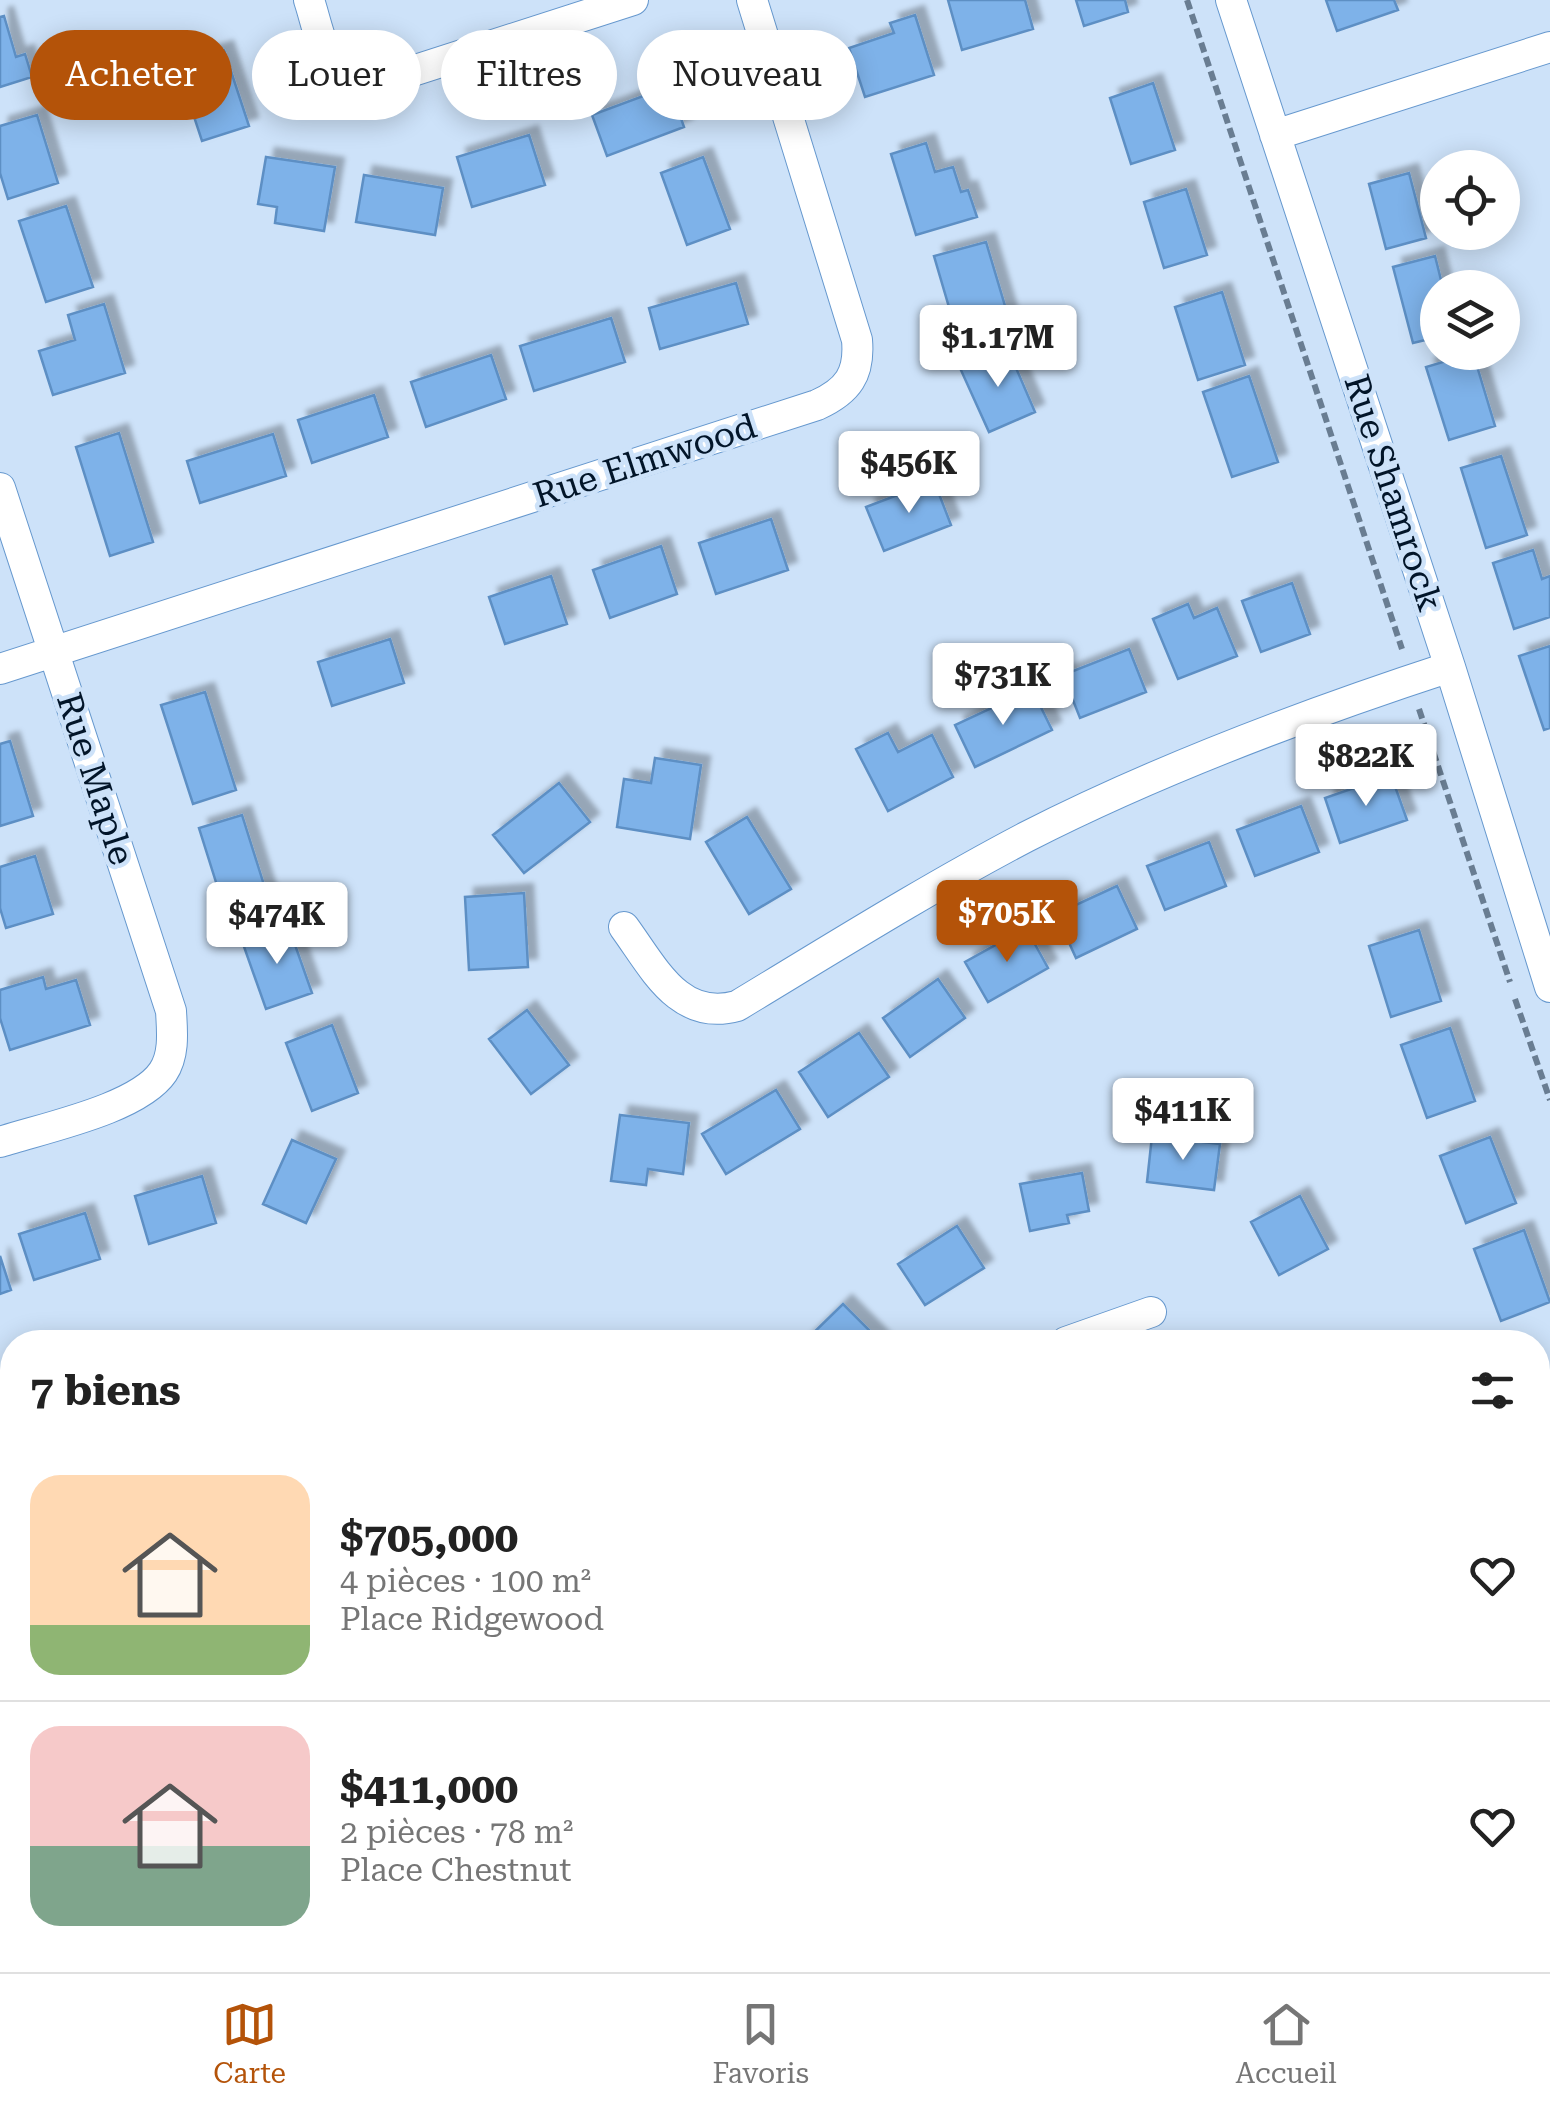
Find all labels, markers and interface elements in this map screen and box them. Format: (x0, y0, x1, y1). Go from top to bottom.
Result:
chip: Acheter (30, 30, 232, 120)
chip: Louer (252, 30, 421, 120)
chip: Filtres (441, 30, 617, 120)
chip: Nouveau (637, 30, 857, 120)
map controls (1420, 150, 1520, 370)
button: locate (1420, 150, 1520, 250)
button: layers (1420, 270, 1520, 370)
pin: $1.17M (917, 305, 1079, 390)
text: $1.17M (942, 318, 1054, 356)
street label: Rue Shamrock (1335, 370, 1451, 616)
street label: Rue Elmwood (528, 406, 762, 516)
pin: $456K (839, 431, 979, 516)
text: $456K (861, 444, 957, 482)
pin: $731K (933, 643, 1073, 728)
text: $731K (955, 656, 1051, 694)
street label: Rue Maple (48, 688, 142, 870)
pin: $822K (1296, 724, 1436, 809)
text: $822K (1318, 737, 1414, 775)
pin: $705K (937, 880, 1077, 965)
pin: $474K (207, 882, 347, 967)
text: $705K (959, 893, 1055, 931)
text: $474K (229, 895, 325, 933)
pin: $411K (1113, 1078, 1253, 1163)
text: $411K (1135, 1091, 1231, 1129)
icon: filters (1465, 1363, 1520, 1418)
text: 7 biens (30, 1366, 181, 1415)
text: $705,000 (340, 1513, 518, 1562)
icon: home (110, 1515, 230, 1635)
icon: heart (1465, 1548, 1520, 1603)
text: 4 pièces · 100 m² (340, 1562, 591, 1600)
text: Place Ridgewood (340, 1600, 604, 1638)
text: $411,000 (340, 1764, 518, 1813)
icon: home (110, 1766, 230, 1886)
icon: heart (1465, 1799, 1520, 1854)
text: 2 pièces · 78 m² (340, 1813, 573, 1851)
text: Place Chestnut (340, 1851, 571, 1889)
tab: Carte (213, 1997, 286, 2090)
tab: Favoris (712, 1997, 809, 2090)
tab: Accueil (1235, 1997, 1337, 2090)

